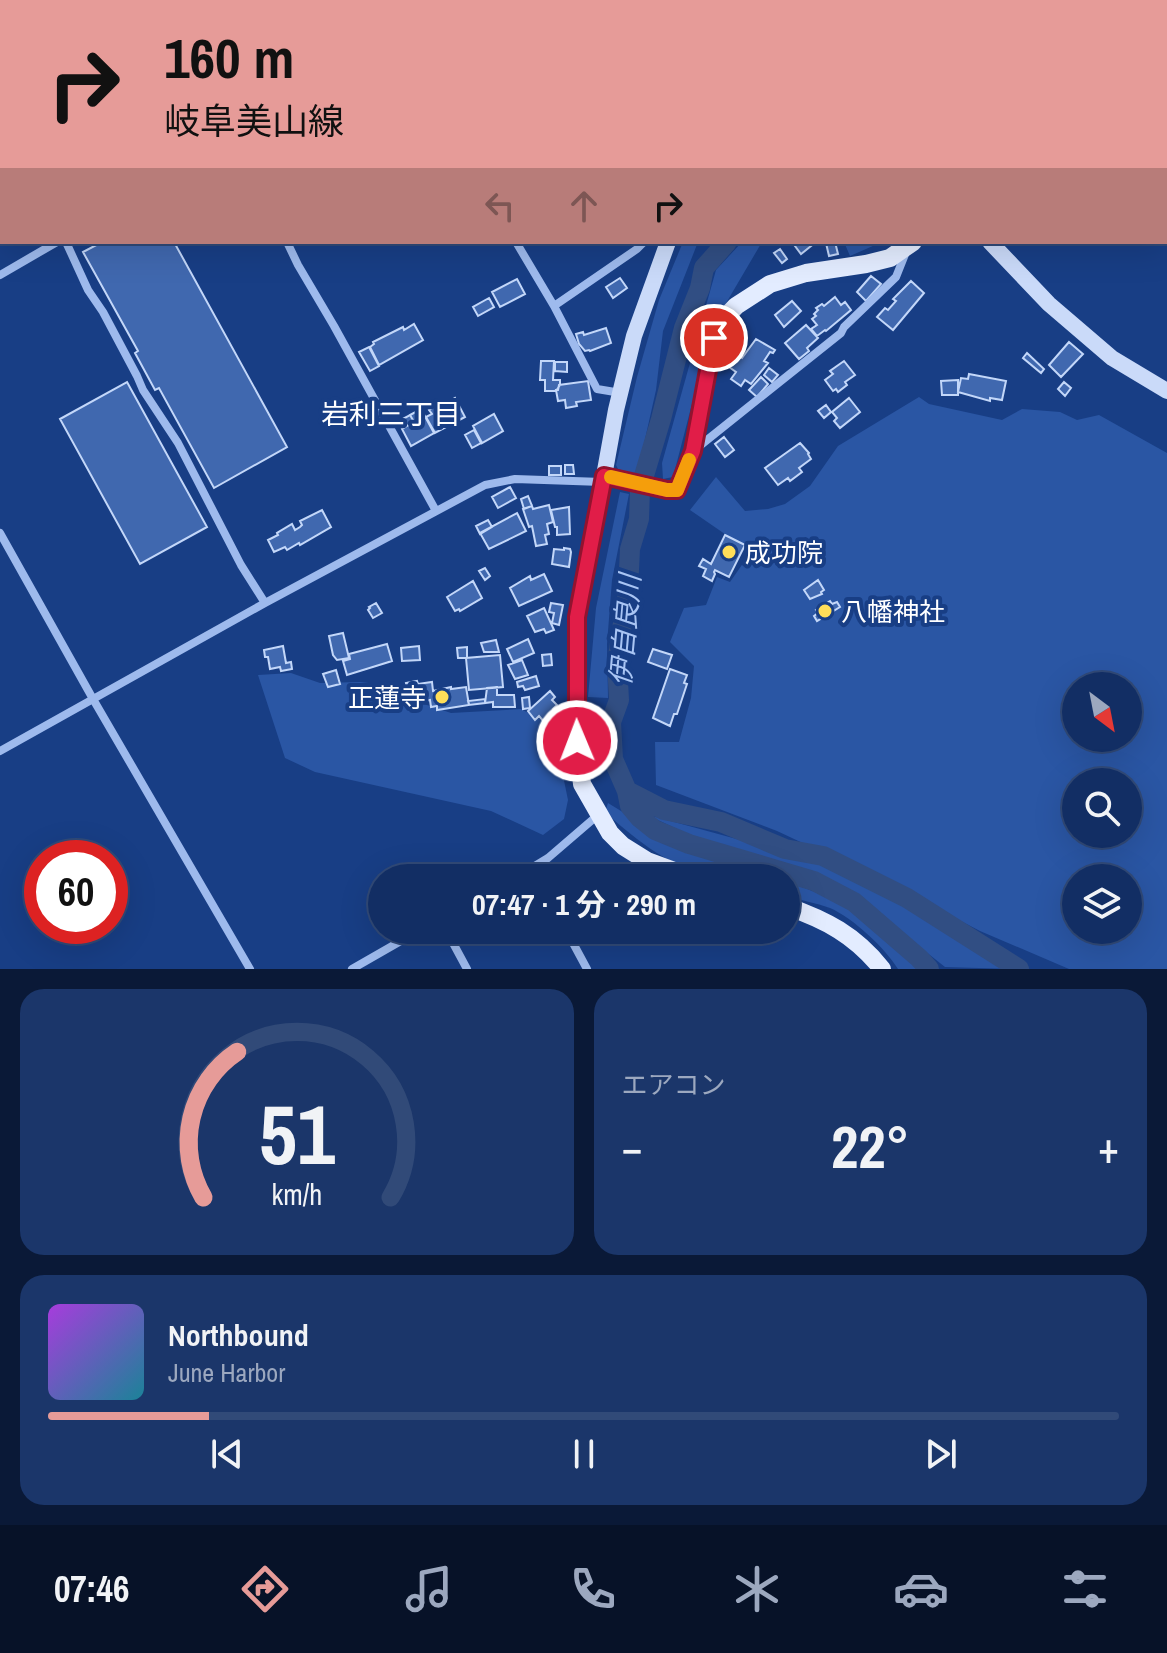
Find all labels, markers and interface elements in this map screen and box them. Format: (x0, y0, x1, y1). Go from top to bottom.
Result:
text: 160 m (164, 20, 294, 95)
icon: right (32, 32, 136, 136)
text: 岐阜美山線 (164, 97, 344, 145)
icon: left (478, 184, 522, 228)
icon: ahead (562, 184, 606, 228)
icon: right (646, 184, 690, 228)
pin (680, 304, 748, 372)
icon: arrive (692, 316, 736, 360)
district label: 岩利三丁目 (321, 395, 461, 433)
place label: 成功院 (745, 535, 823, 570)
marker: 成功院 (720, 543, 738, 561)
water label: 伊自良川 (601, 570, 649, 687)
place label: 八幡神社 (841, 594, 945, 629)
marker: 八幡神社 (816, 602, 834, 620)
north arrow (1062, 672, 1142, 752)
map controls (1062, 672, 1142, 944)
place label: 正蓮寺 (348, 680, 426, 715)
marker: 正蓮寺 (433, 688, 451, 706)
position arrow (535, 699, 619, 783)
button: search (1062, 768, 1142, 848)
speed limit sign: 60 (24, 840, 128, 944)
button: layers (1062, 864, 1142, 944)
text: 07:47 · 1 分 · 290 m (472, 884, 696, 924)
text: エアコン (622, 1067, 726, 1102)
text: 51 (259, 1078, 335, 1190)
text: 22° (831, 1106, 910, 1187)
text: − (622, 1117, 643, 1177)
text: + (1098, 1117, 1119, 1177)
text: km/h (271, 1175, 322, 1214)
text: Northbound (168, 1315, 309, 1355)
text: June Harbor (168, 1355, 285, 1390)
icon: previous (205, 1432, 249, 1476)
icon: pause (562, 1432, 606, 1476)
icon: next (919, 1432, 963, 1476)
icon: directions (237, 1561, 293, 1617)
icon: music (401, 1561, 457, 1617)
icon: phone (565, 1561, 621, 1617)
icon: climate (729, 1561, 785, 1617)
icon: car (893, 1561, 949, 1617)
icon: filters (1057, 1561, 1113, 1617)
text: 07:46 (54, 1565, 129, 1613)

